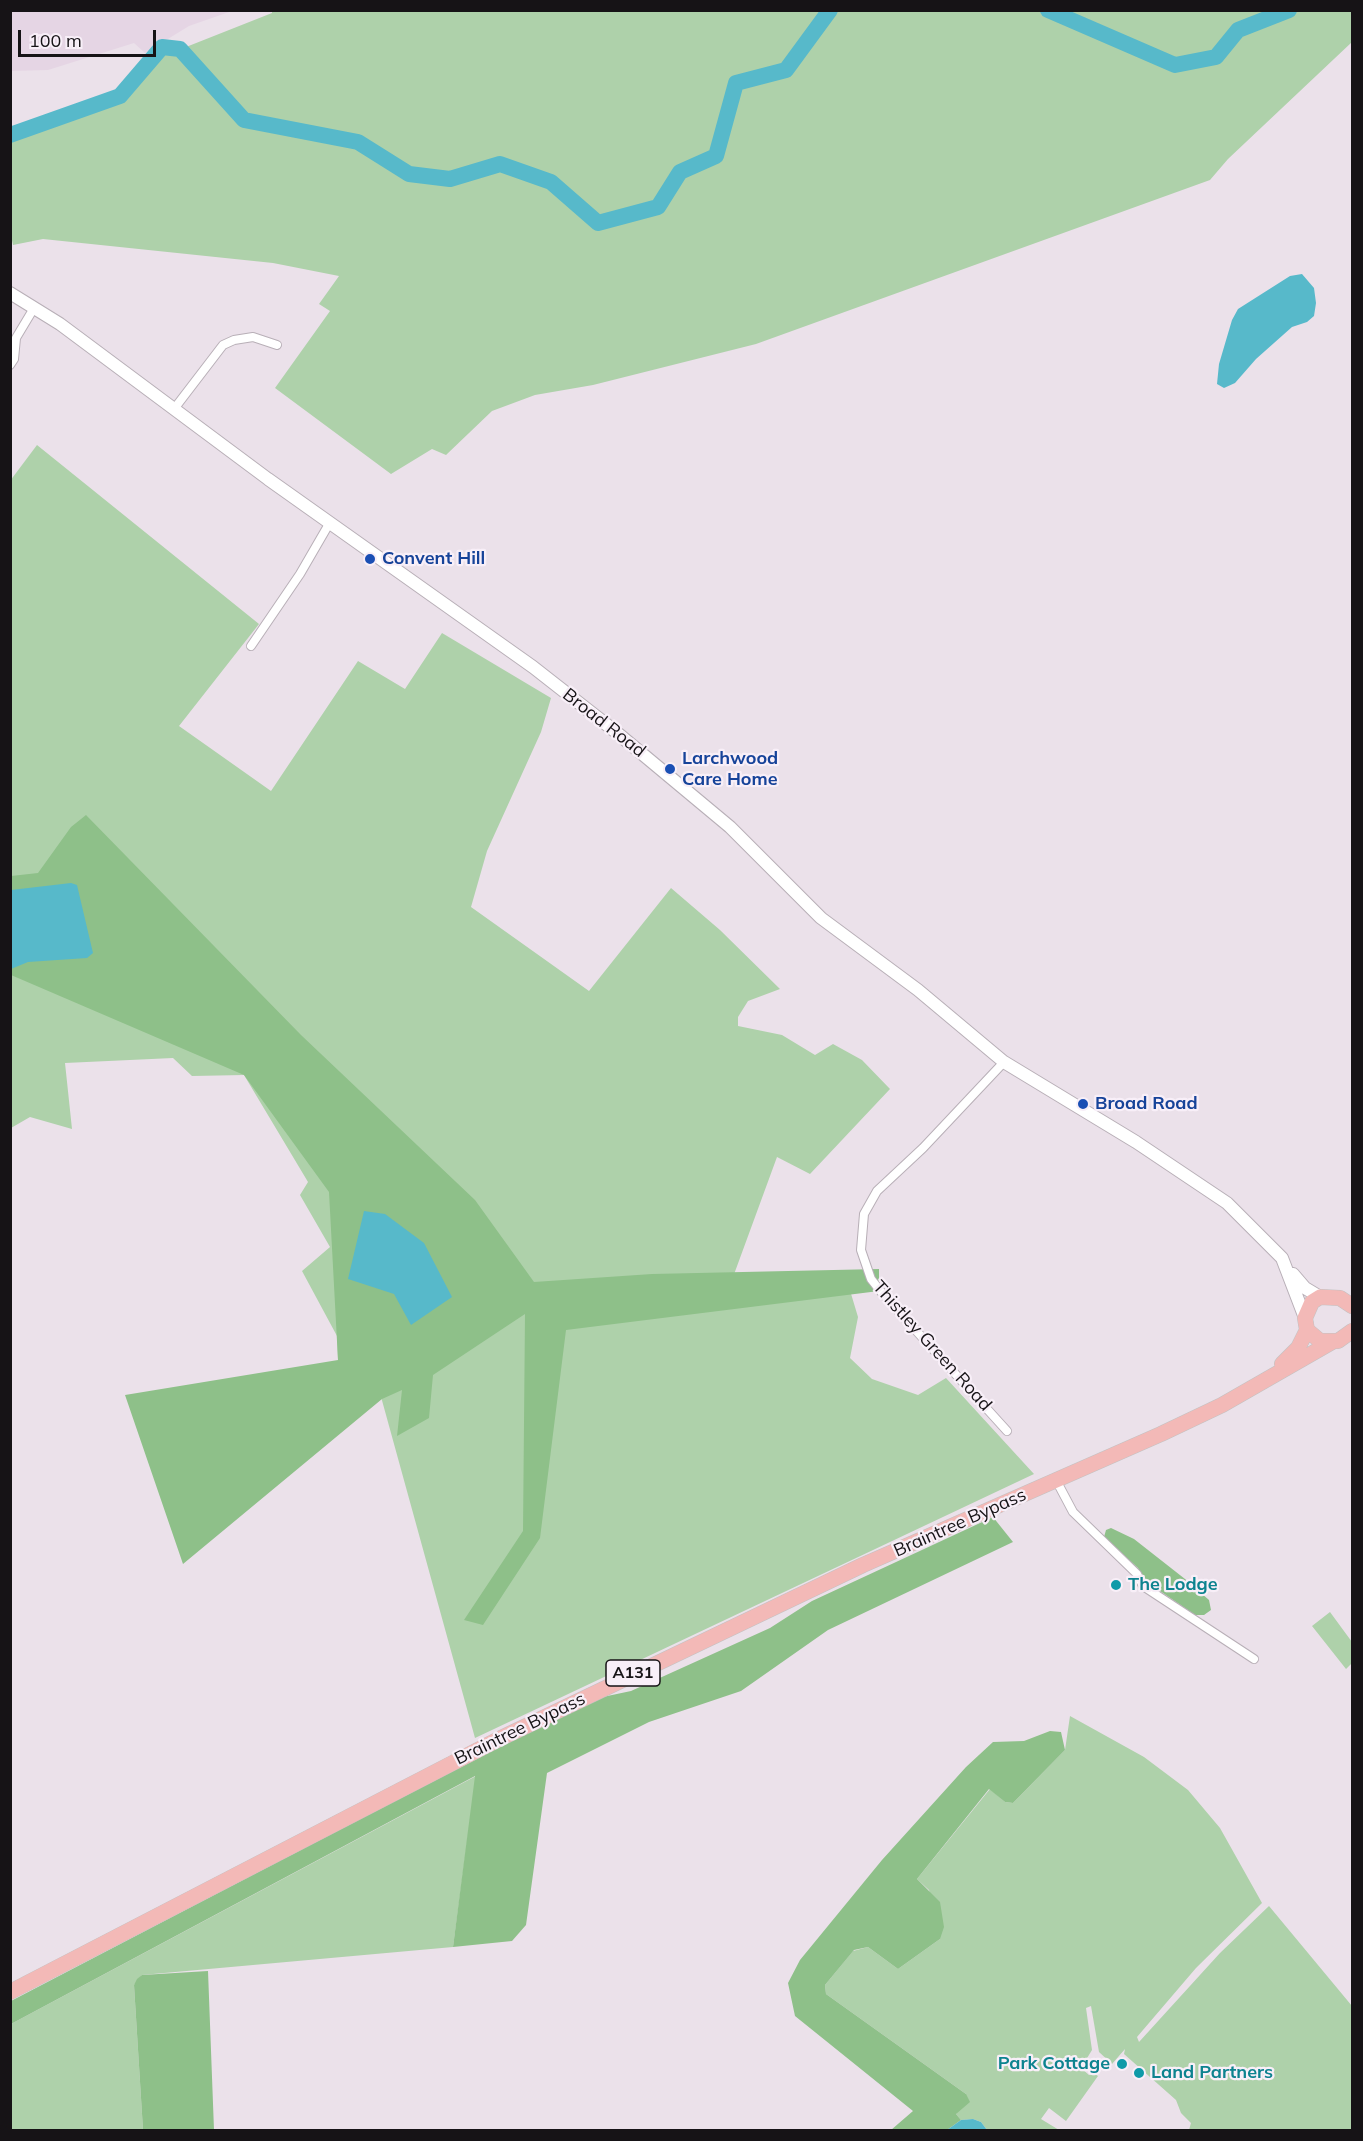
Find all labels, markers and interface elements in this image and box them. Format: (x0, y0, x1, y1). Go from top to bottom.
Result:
scale bar (21, 18, 159, 56)
text: 100 m (29, 29, 82, 52)
place label: Convent Hill (382, 548, 485, 570)
marker: Convent Hill (363, 552, 377, 566)
street label: Broad Road (558, 684, 650, 762)
place label: Larchwood Care Home (682, 748, 778, 790)
marker: Larchwood Care Home (663, 762, 677, 776)
place label: Broad Road (1095, 1093, 1198, 1115)
marker: Broad Road (1076, 1097, 1090, 1111)
street label: Thistley Green Road (868, 1277, 996, 1415)
street label: Braintree Bypass (890, 1484, 1030, 1562)
place label: The Lodge (1128, 1574, 1218, 1596)
marker: The Lodge (1109, 1578, 1123, 1592)
road number: A131 (606, 1660, 660, 1686)
street label: Braintree Bypass (451, 1688, 589, 1770)
place label: Park Cottage (998, 2053, 1110, 2075)
marker: Park Cottage (1115, 2057, 1129, 2071)
place label: Land Partners (1151, 2062, 1273, 2084)
marker: Land Partners (1132, 2066, 1146, 2080)

